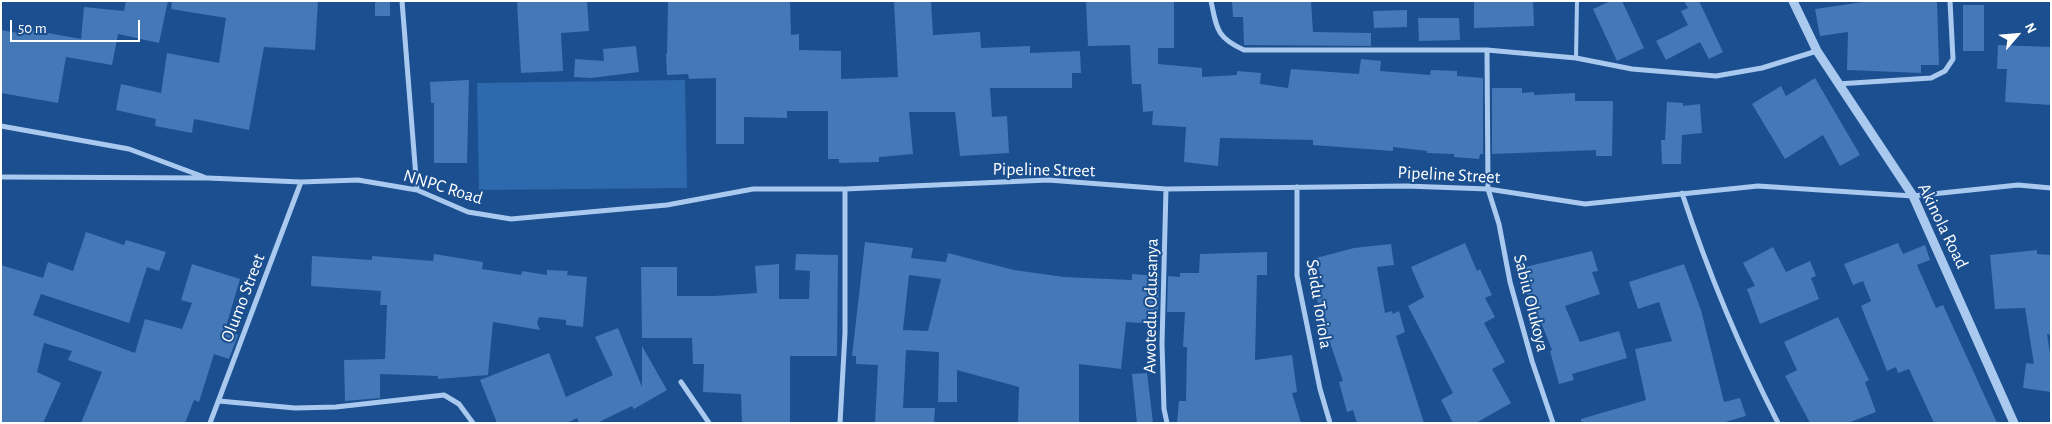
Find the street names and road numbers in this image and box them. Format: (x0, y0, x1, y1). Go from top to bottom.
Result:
street label: Pipeline Street (992, 158, 1096, 182)
street label: Pipeline Street (1397, 162, 1501, 188)
street label: NNPC Road (401, 165, 485, 209)
street label: Akinola Road (1913, 180, 1973, 272)
street label: Awotedu Odusanya (1139, 238, 1163, 374)
street label: Olumo Street (216, 251, 270, 345)
street label: Sabiu Olukoya (1508, 252, 1554, 354)
street label: Seidu Toriola (1301, 258, 1337, 350)

